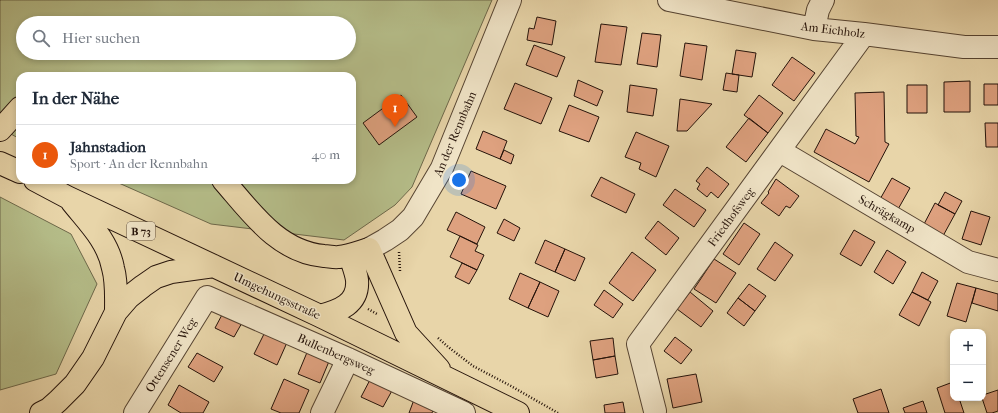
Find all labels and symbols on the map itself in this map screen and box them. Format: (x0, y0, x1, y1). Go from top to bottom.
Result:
street label: Am Eichholz (799, 19, 866, 41)
street label: An der Rennbahn (430, 89, 479, 180)
pin: 1 (382, 94, 408, 127)
your location (449, 170, 469, 190)
street label: Friedhofsweg (705, 184, 757, 249)
street label: Schrägkamp (856, 192, 918, 236)
road number: B 73 (127, 222, 155, 240)
street label: Umgehungsstraße (231, 270, 323, 322)
street label: Ottensener Weg (142, 315, 200, 395)
street label: Bullenbergsweg (295, 331, 377, 378)

